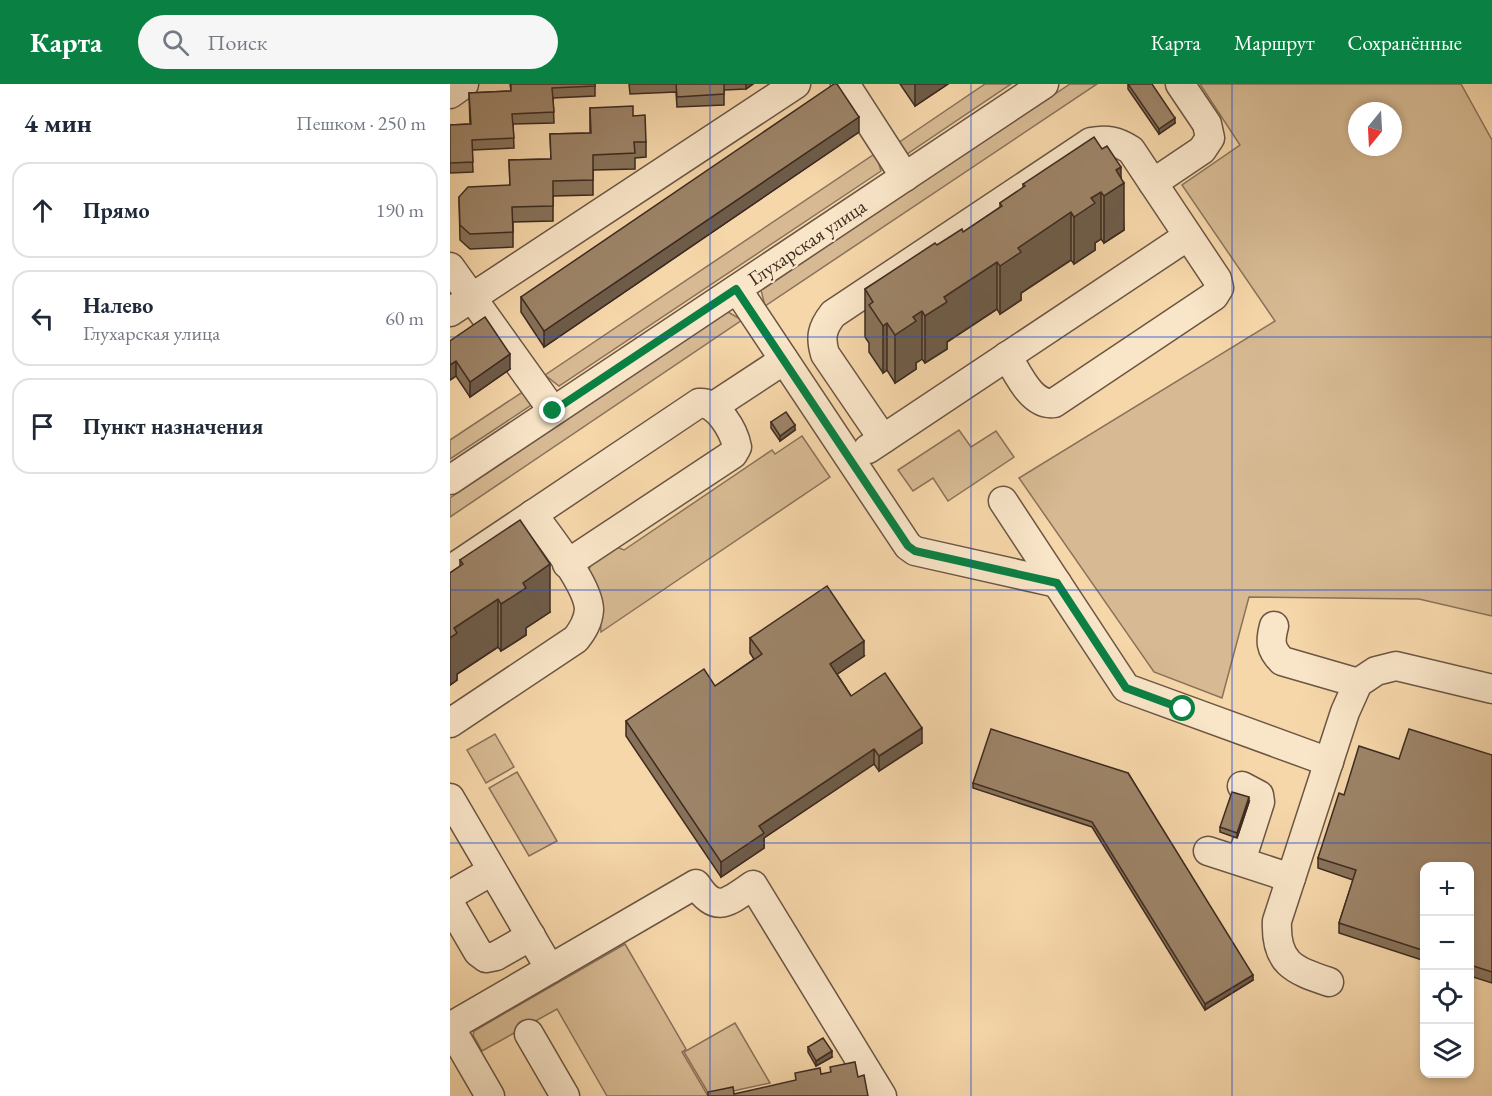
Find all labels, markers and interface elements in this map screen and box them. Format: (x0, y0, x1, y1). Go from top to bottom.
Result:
search box (138, 15, 558, 69)
text: Карта (30, 24, 102, 60)
icon: search (159, 26, 192, 59)
text: Поиск (207, 28, 267, 57)
text: Карта (1151, 29, 1201, 56)
text: Маршрут (1234, 29, 1315, 56)
text: Сохранённые (1348, 29, 1462, 56)
north arrow (1348, 102, 1402, 156)
text: 4 мин (24, 106, 92, 140)
text: Пешком · 250 m (296, 110, 426, 136)
street label: Глухарская улица (743, 193, 871, 291)
icon: ahead (26, 194, 59, 227)
text: Прямо (83, 196, 150, 225)
text: 190 m (376, 197, 424, 223)
text: Налево (83, 291, 153, 320)
icon: left (26, 302, 59, 335)
text: 60 m (385, 305, 424, 331)
text: Глухарская улица (83, 320, 220, 346)
route end (539, 397, 565, 423)
icon: arrive (26, 410, 59, 443)
text: Пункт назначения (83, 412, 263, 441)
route start (1169, 695, 1195, 721)
map controls (1420, 862, 1474, 1078)
button: + (1420, 862, 1474, 916)
button: − (1420, 916, 1474, 970)
button: locate (1420, 970, 1474, 1024)
button: layers (1420, 1024, 1474, 1078)

